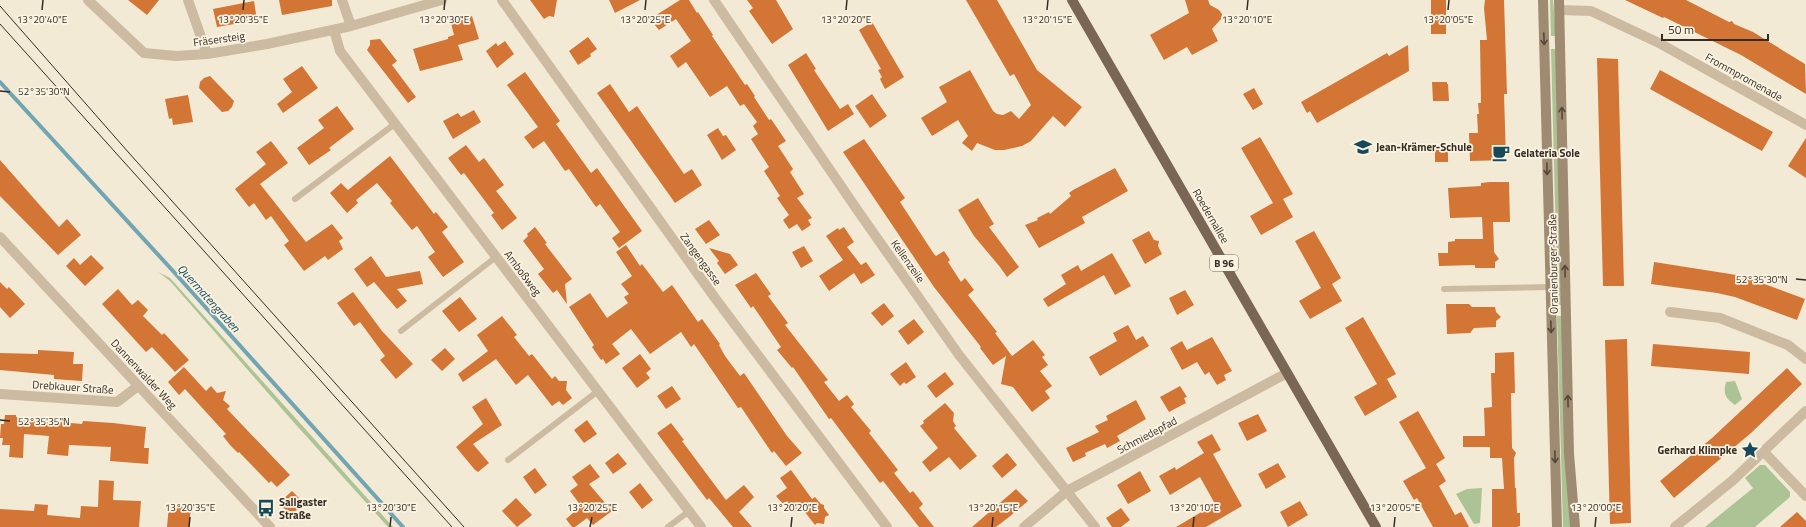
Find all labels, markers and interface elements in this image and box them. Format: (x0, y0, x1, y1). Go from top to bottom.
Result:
text: 13°20'40"E (17, 12, 68, 27)
text: 13°20'35"E (218, 12, 269, 27)
text: 13°20'30"E (419, 12, 470, 27)
text: 13°20'25"E (620, 12, 671, 27)
text: 13°20'20"E (821, 12, 872, 27)
text: 13°20'15"E (1022, 12, 1073, 27)
text: 13°20'10"E (1222, 12, 1273, 27)
text: 13°20'05"E (1423, 12, 1474, 27)
scale bar (1662, 16, 1768, 42)
text: 50 m (1668, 20, 1694, 39)
street label: Fräsersteig (192, 27, 246, 51)
one-way arrow (1540, 32, 1548, 45)
street label: Frommpromenade (1702, 49, 1786, 105)
text: 52°35'30"N (18, 84, 70, 99)
one-way arrow (1558, 107, 1565, 120)
school or university icon: Jean-Krämer-Schule (1353, 137, 1373, 157)
place label: Jean-Krämer-Schule (1376, 139, 1472, 155)
cafe icon: Gelateria Sole (1491, 143, 1511, 163)
place label: Gelateria Sole (1514, 145, 1580, 161)
one-way arrow (1543, 162, 1551, 175)
street label: Roedernallee (1189, 186, 1233, 247)
street label: Oranienburger Straße (1544, 213, 1562, 314)
street label: Zangengasse (676, 229, 726, 289)
street label: Kellenzeile (887, 236, 929, 286)
street label: Amboßweg (501, 247, 546, 299)
road number: B 96 (1210, 255, 1238, 271)
water label: Quermatengraben (173, 260, 246, 337)
one-way arrow (1561, 265, 1569, 278)
text: 52°35'30"N (1736, 272, 1788, 287)
one-way arrow (1548, 320, 1555, 333)
street label: Dannenwalder Weg (107, 335, 181, 413)
street label: Drebkauer Straße (32, 376, 115, 398)
one-way arrow (1564, 395, 1572, 408)
street label: Schmiedepfad (1114, 412, 1180, 458)
text: 52°35'35"N (18, 414, 70, 429)
place icon: Gerhard Klimpke (1740, 440, 1760, 460)
place label: Gerhard Klimpke (1658, 442, 1737, 458)
one-way arrow (1551, 450, 1559, 463)
place label: Sallgaster Straße (279, 494, 327, 523)
bus stop icon: Sallgaster Straße (256, 498, 276, 518)
text: 13°20'35"E (165, 500, 216, 515)
text: 13°20'30"E (366, 500, 417, 515)
text: 13°20'25"E (567, 500, 618, 515)
text: 13°20'20"E (767, 500, 818, 515)
text: 13°20'15"E (968, 500, 1019, 515)
text: 13°20'10"E (1169, 500, 1220, 515)
text: 13°20'05"E (1370, 500, 1421, 515)
text: 13°20'00"E (1571, 500, 1622, 515)

